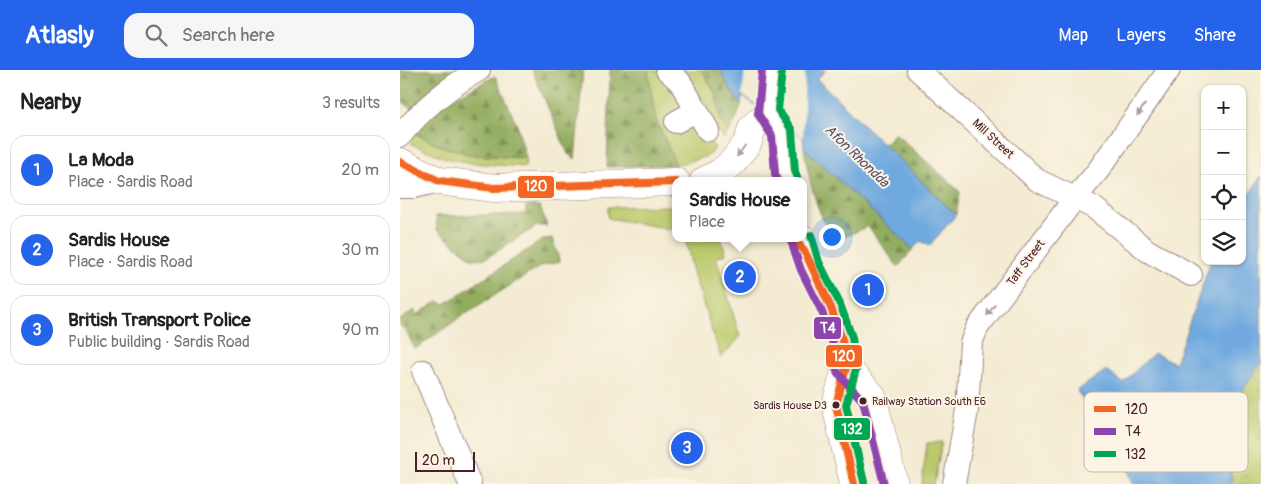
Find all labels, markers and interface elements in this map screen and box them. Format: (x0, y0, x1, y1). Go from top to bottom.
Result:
search box (124, 13, 474, 58)
text: Atlasly (25, 21, 94, 50)
icon: search (142, 21, 170, 49)
text: Search here (182, 23, 275, 47)
text: Map (1059, 24, 1088, 47)
text: Layers (1116, 24, 1166, 47)
text: Share (1194, 24, 1236, 47)
map controls (1201, 85, 1246, 265)
button: + (1201, 85, 1246, 130)
text: Nearby (20, 89, 81, 116)
text: 3 results (322, 93, 380, 113)
one-way arrow (1136, 103, 1146, 117)
street label: Mill Street (969, 116, 1017, 162)
water label: Afon Rhondda (821, 121, 894, 192)
button: − (1201, 130, 1246, 175)
one-way arrow (736, 144, 747, 157)
text: La Moda (68, 148, 134, 172)
text: 1 (34, 160, 40, 180)
text: 20 m (341, 160, 379, 180)
text: Place · Sardis Road (68, 172, 193, 192)
line badge: 120 (517, 175, 555, 199)
button: locate (1201, 175, 1246, 220)
popup (672, 177, 807, 242)
text: 120 (525, 178, 548, 195)
text: Sardis House (689, 188, 790, 212)
text: Place (689, 212, 725, 232)
button: layers (1201, 220, 1246, 265)
your location (819, 224, 845, 250)
text: Sardis House (68, 228, 169, 252)
street label: Taff Street (1004, 237, 1048, 289)
text: 2 (33, 240, 41, 260)
text: 30 m (341, 240, 379, 260)
text: Place · Sardis Road (68, 252, 193, 272)
pin: 2 (724, 258, 756, 296)
pin: 1 (852, 271, 884, 309)
one-way arrow (986, 303, 996, 316)
text: British Transport Police (68, 308, 251, 332)
line badge: T4 (813, 316, 842, 340)
text: 3 (33, 320, 41, 340)
text: 90 m (342, 320, 379, 340)
text: T4 (819, 320, 837, 337)
text: Public building · Sardis Road (68, 332, 250, 352)
line badge: 120 (825, 344, 863, 368)
text: 120 (833, 348, 856, 365)
legend (1084, 392, 1248, 472)
place label: Railway Station South E6 (872, 395, 986, 408)
marker: Railway Station South E6 (858, 396, 868, 406)
place label: Sardis House D3 (753, 399, 827, 412)
marker: Sardis House D3 (831, 400, 841, 410)
text: 120 (1125, 401, 1148, 418)
line badge: 132 (833, 417, 871, 441)
text: 132 (841, 421, 863, 438)
text: T4 (1125, 423, 1141, 440)
pin: 3 (671, 429, 703, 467)
text: 132 (1125, 446, 1146, 463)
scale bar (415, 449, 475, 472)
text: 20 m (422, 452, 455, 469)

